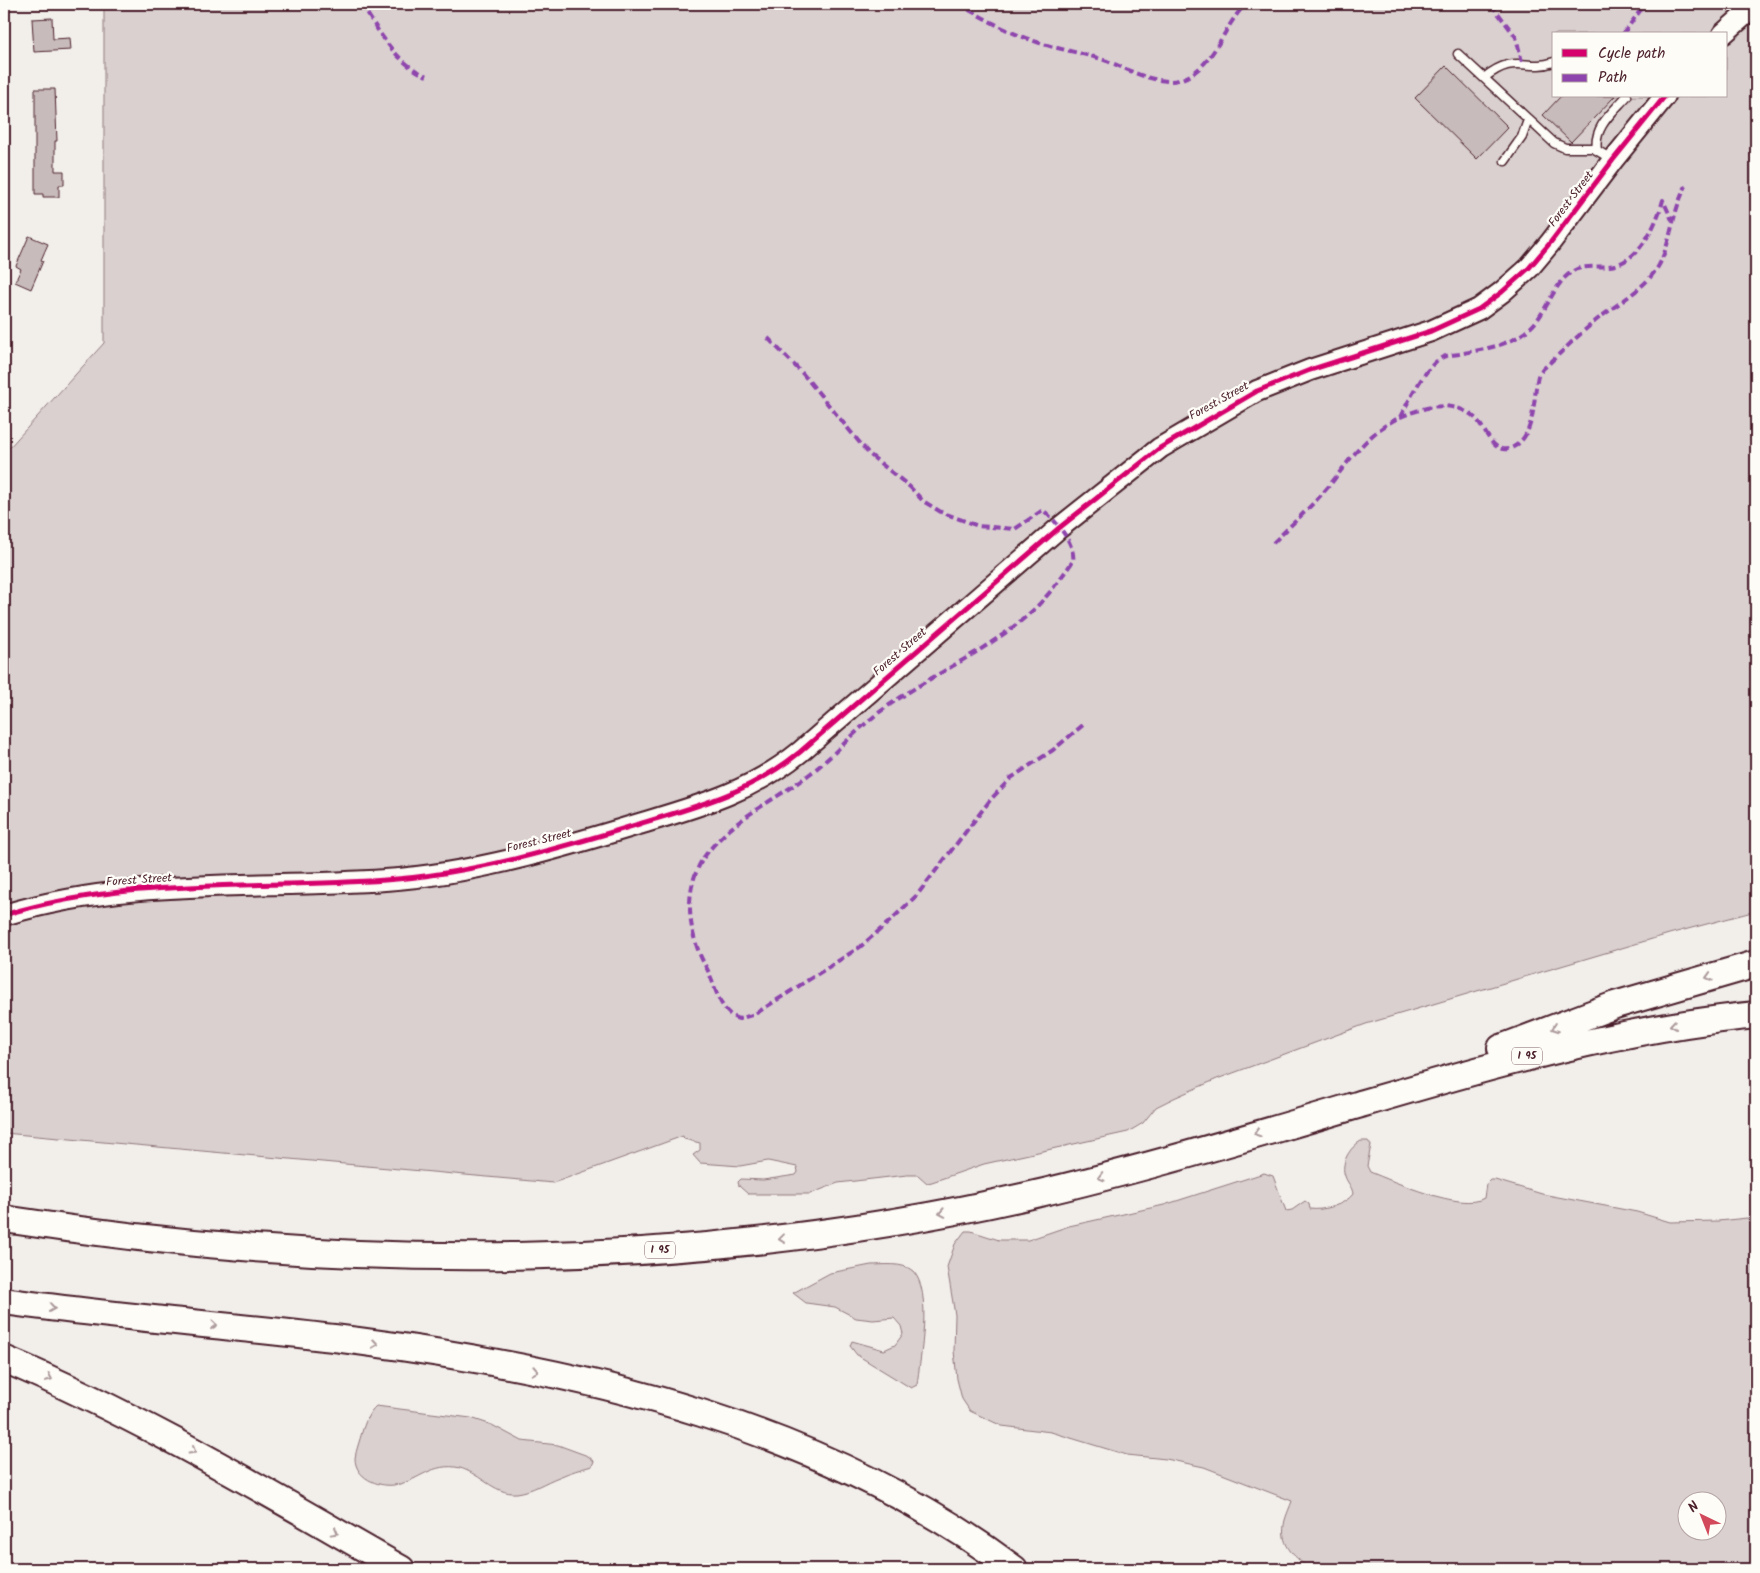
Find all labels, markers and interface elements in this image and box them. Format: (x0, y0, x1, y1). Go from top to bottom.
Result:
legend (1552, 32, 1728, 98)
text: Cycle path (1598, 42, 1665, 66)
text: Path (1598, 66, 1627, 90)
street label: Forest Street (1544, 167, 1599, 231)
street label: Forest Street (1185, 377, 1253, 425)
street label: Forest Street (869, 623, 931, 681)
street label: Forest Street (505, 824, 574, 858)
street label: Forest Street (105, 868, 173, 892)
one-way arrow (1706, 971, 1714, 981)
one-way arrow (1669, 1019, 1677, 1030)
one-way arrow (1551, 1022, 1560, 1032)
road number: I 95 (1512, 1048, 1542, 1064)
one-way arrow (1253, 1128, 1262, 1138)
one-way arrow (1097, 1172, 1105, 1182)
one-way arrow (938, 1207, 947, 1218)
one-way arrow (777, 1233, 785, 1244)
road number: I 95 (645, 1242, 675, 1258)
one-way arrow (48, 1302, 56, 1313)
one-way arrow (210, 1319, 218, 1330)
one-way arrow (371, 1338, 379, 1349)
one-way arrow (531, 1365, 540, 1376)
one-way arrow (44, 1371, 53, 1382)
one-way arrow (188, 1445, 197, 1455)
north arrow (1678, 1490, 1728, 1540)
text: N (1683, 1496, 1705, 1518)
one-way arrow (329, 1525, 338, 1535)

